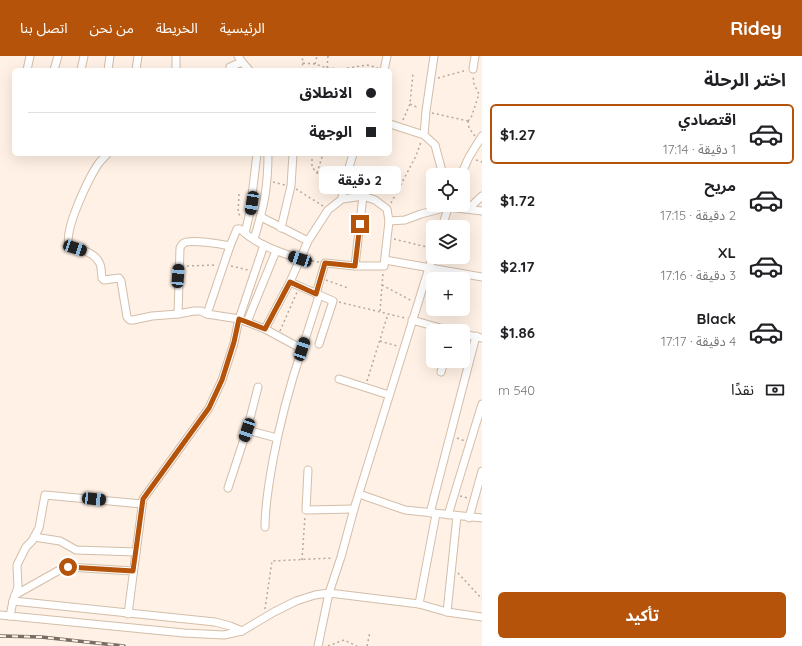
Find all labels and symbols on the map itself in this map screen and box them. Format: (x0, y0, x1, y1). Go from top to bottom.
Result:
callout: 2 دقيقة (319, 166, 401, 194)
car (244, 190, 260, 216)
route end (351, 215, 369, 233)
car (62, 239, 88, 257)
car (287, 250, 313, 268)
car (171, 264, 185, 288)
car (293, 336, 311, 362)
car (238, 417, 256, 443)
car (81, 492, 107, 506)
route start (59, 558, 77, 576)

